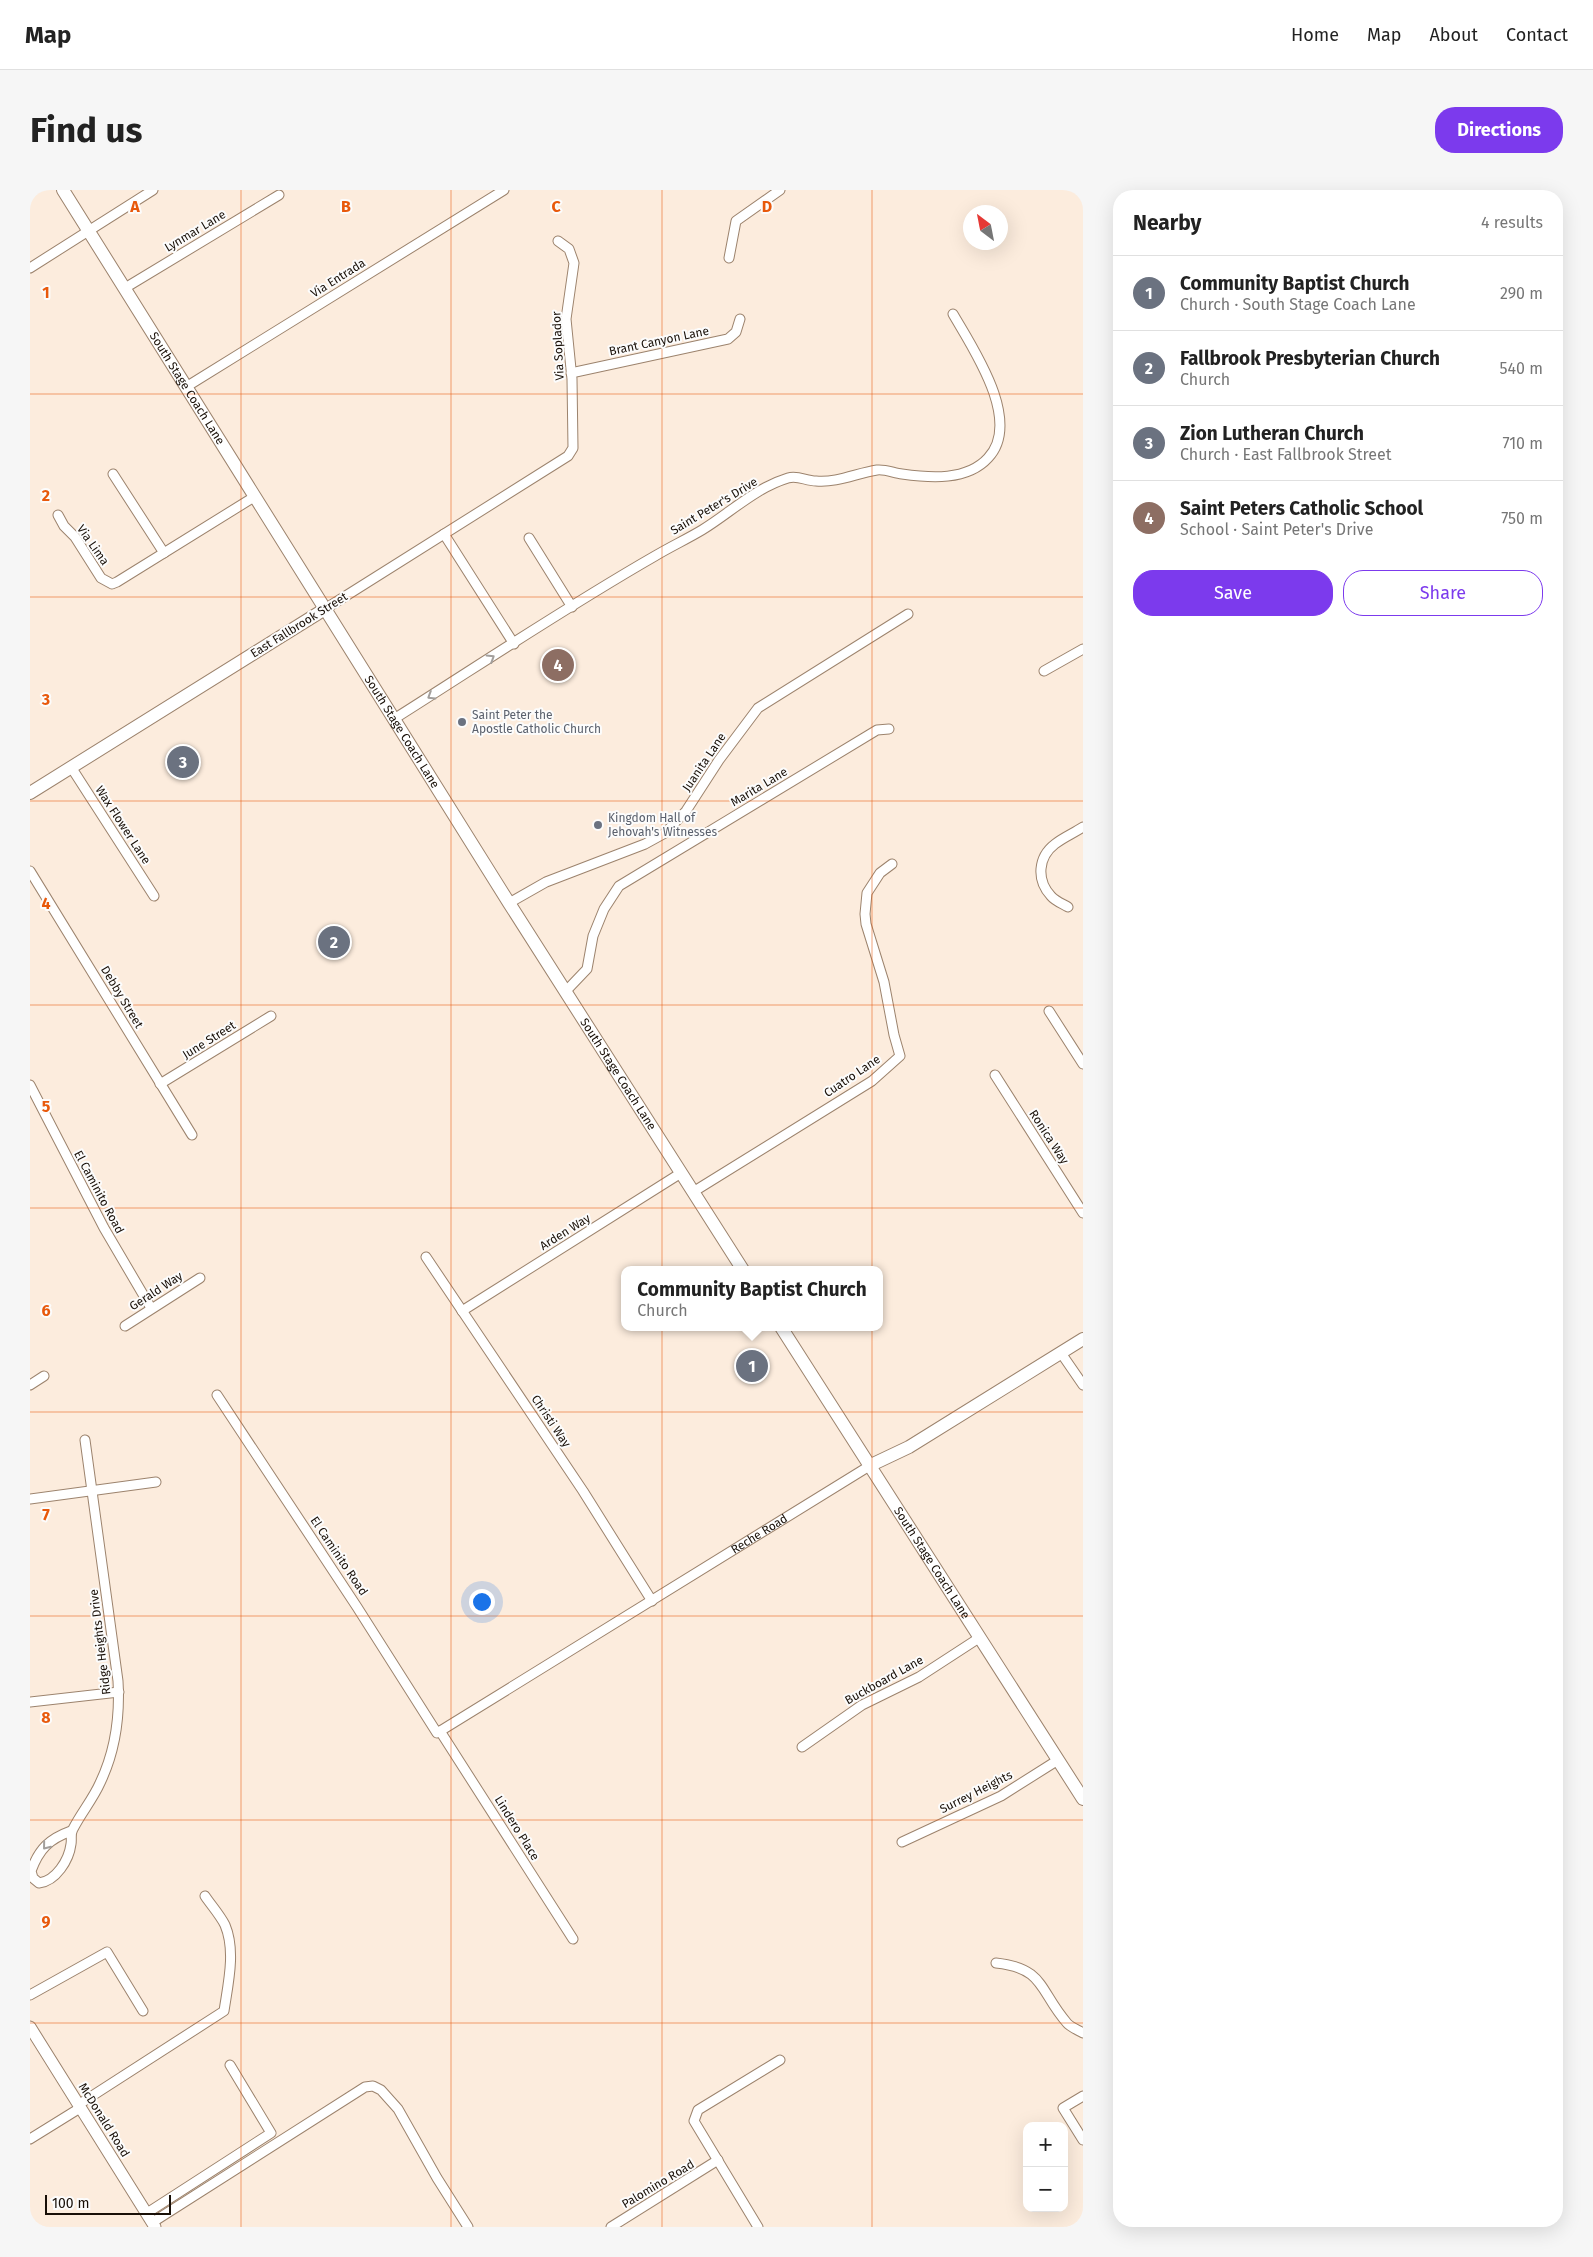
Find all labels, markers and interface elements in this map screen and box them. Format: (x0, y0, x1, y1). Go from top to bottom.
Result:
text: Map (25, 21, 71, 49)
text: Home (1291, 24, 1339, 46)
text: Map (1367, 24, 1401, 46)
text: About (1429, 24, 1478, 46)
text: Contact (1506, 24, 1568, 46)
button: Directions (1435, 107, 1563, 153)
text: Find us (30, 109, 142, 151)
text: A (129, 197, 140, 216)
text: B (341, 197, 351, 216)
text: C (551, 197, 561, 216)
text: D (762, 197, 772, 216)
north arrow (963, 205, 1008, 250)
street label: Lynmar Lane (162, 207, 228, 255)
text: Nearby (1133, 210, 1201, 236)
text: 4 results (1481, 213, 1543, 232)
street label: Via Entrada (308, 256, 368, 300)
text: Community Baptist Church (1180, 272, 1409, 295)
text: 1 (42, 283, 50, 302)
text: 1 (1145, 284, 1153, 303)
text: 290 m (1500, 284, 1543, 303)
text: Church · South Stage Coach Lane (1180, 295, 1416, 314)
street label: Via Soplador (549, 311, 567, 381)
street label: Brant Canyon Lane (608, 324, 710, 358)
street label: South Stage Coach Lane (147, 330, 228, 447)
text: Fallbrook Presbyterian Church (1180, 347, 1440, 370)
text: 2 (1145, 359, 1153, 378)
text: 540 m (1500, 359, 1543, 378)
text: Church (1180, 370, 1230, 389)
text: Zion Lutheran Church (1180, 422, 1364, 445)
text: 3 (1145, 434, 1153, 453)
text: 710 m (1502, 434, 1543, 453)
text: Church · East Fallbrook Street (1180, 445, 1391, 464)
street label: Saint Peter's Drive (668, 475, 760, 537)
text: 2 (42, 486, 50, 505)
text: Saint Peters Catholic School (1180, 497, 1423, 520)
text: 4 (1144, 509, 1154, 528)
text: 750 m (1501, 509, 1543, 528)
text: School · Saint Peter's Drive (1180, 520, 1373, 539)
street label: Via Lima (74, 522, 112, 568)
button: Save (1133, 570, 1333, 616)
button: Share (1343, 570, 1543, 616)
street label: East Fallbrook Street (248, 589, 351, 661)
pin: 4 (542, 646, 574, 684)
one-way arrow (485, 655, 494, 664)
street label: South Stage Coach Lane (361, 673, 442, 791)
one-way arrow (427, 689, 436, 699)
text: 3 (41, 690, 50, 709)
place label: Saint Peter the Apostle Catholic Church (472, 708, 601, 736)
marker: Saint Peter the Apostle Catholic Church (456, 716, 468, 728)
street label: Juanita Lane (679, 730, 729, 794)
pin: 3 (167, 743, 199, 781)
street label: Marita Lane (728, 765, 790, 809)
street label: Wax Flower Lane (93, 783, 153, 867)
place label: Kingdom Hall of Jehovah's Witnesses (608, 811, 717, 839)
marker: Kingdom Hall of Jehovah's Witnesses (592, 819, 604, 831)
text: 4 (41, 894, 51, 913)
pin: 2 (318, 923, 350, 961)
street label: Debby Street (98, 963, 146, 1031)
street label: South Stage Coach Lane (577, 1016, 659, 1133)
street label: June Street (180, 1018, 239, 1062)
street label: Cuatro Lane (821, 1052, 883, 1100)
text: 5 (42, 1097, 51, 1116)
street label: Ronica Way (1026, 1107, 1072, 1167)
street label: El Caminito Road (71, 1148, 127, 1236)
street label: Arden Way (537, 1211, 593, 1253)
popup (621, 1266, 883, 1331)
street label: Gerald Way (127, 1269, 185, 1313)
text: Community Baptist Church (637, 1278, 867, 1301)
text: 6 (41, 1301, 51, 1320)
text: Church (637, 1301, 688, 1320)
pin: 1 (736, 1347, 768, 1385)
street label: Christi Way (528, 1392, 574, 1450)
street label: South Stage Coach Lane (891, 1504, 973, 1621)
text: 7 (42, 1505, 50, 1524)
street label: Reche Road (728, 1511, 790, 1557)
street label: El Caminito Road (307, 1514, 371, 1598)
street label: Ridge Heights Drive (87, 1588, 113, 1696)
your location (469, 1589, 495, 1615)
street label: Buckboard Lane (842, 1653, 926, 1707)
text: 8 (41, 1708, 51, 1727)
street label: Surrey Heights (937, 1768, 1015, 1816)
street label: Lindero Place (492, 1793, 542, 1863)
one-way arrow (44, 1840, 52, 1849)
text: 9 (42, 1912, 51, 1931)
street label: McDonald Road (76, 2080, 132, 2160)
map controls (1023, 2122, 1068, 2212)
button: + (1023, 2122, 1068, 2167)
street label: Palomino Road (619, 2157, 697, 2211)
button: − (1023, 2167, 1068, 2212)
scale bar (45, 2192, 171, 2215)
text: 100 m (52, 2195, 89, 2212)

